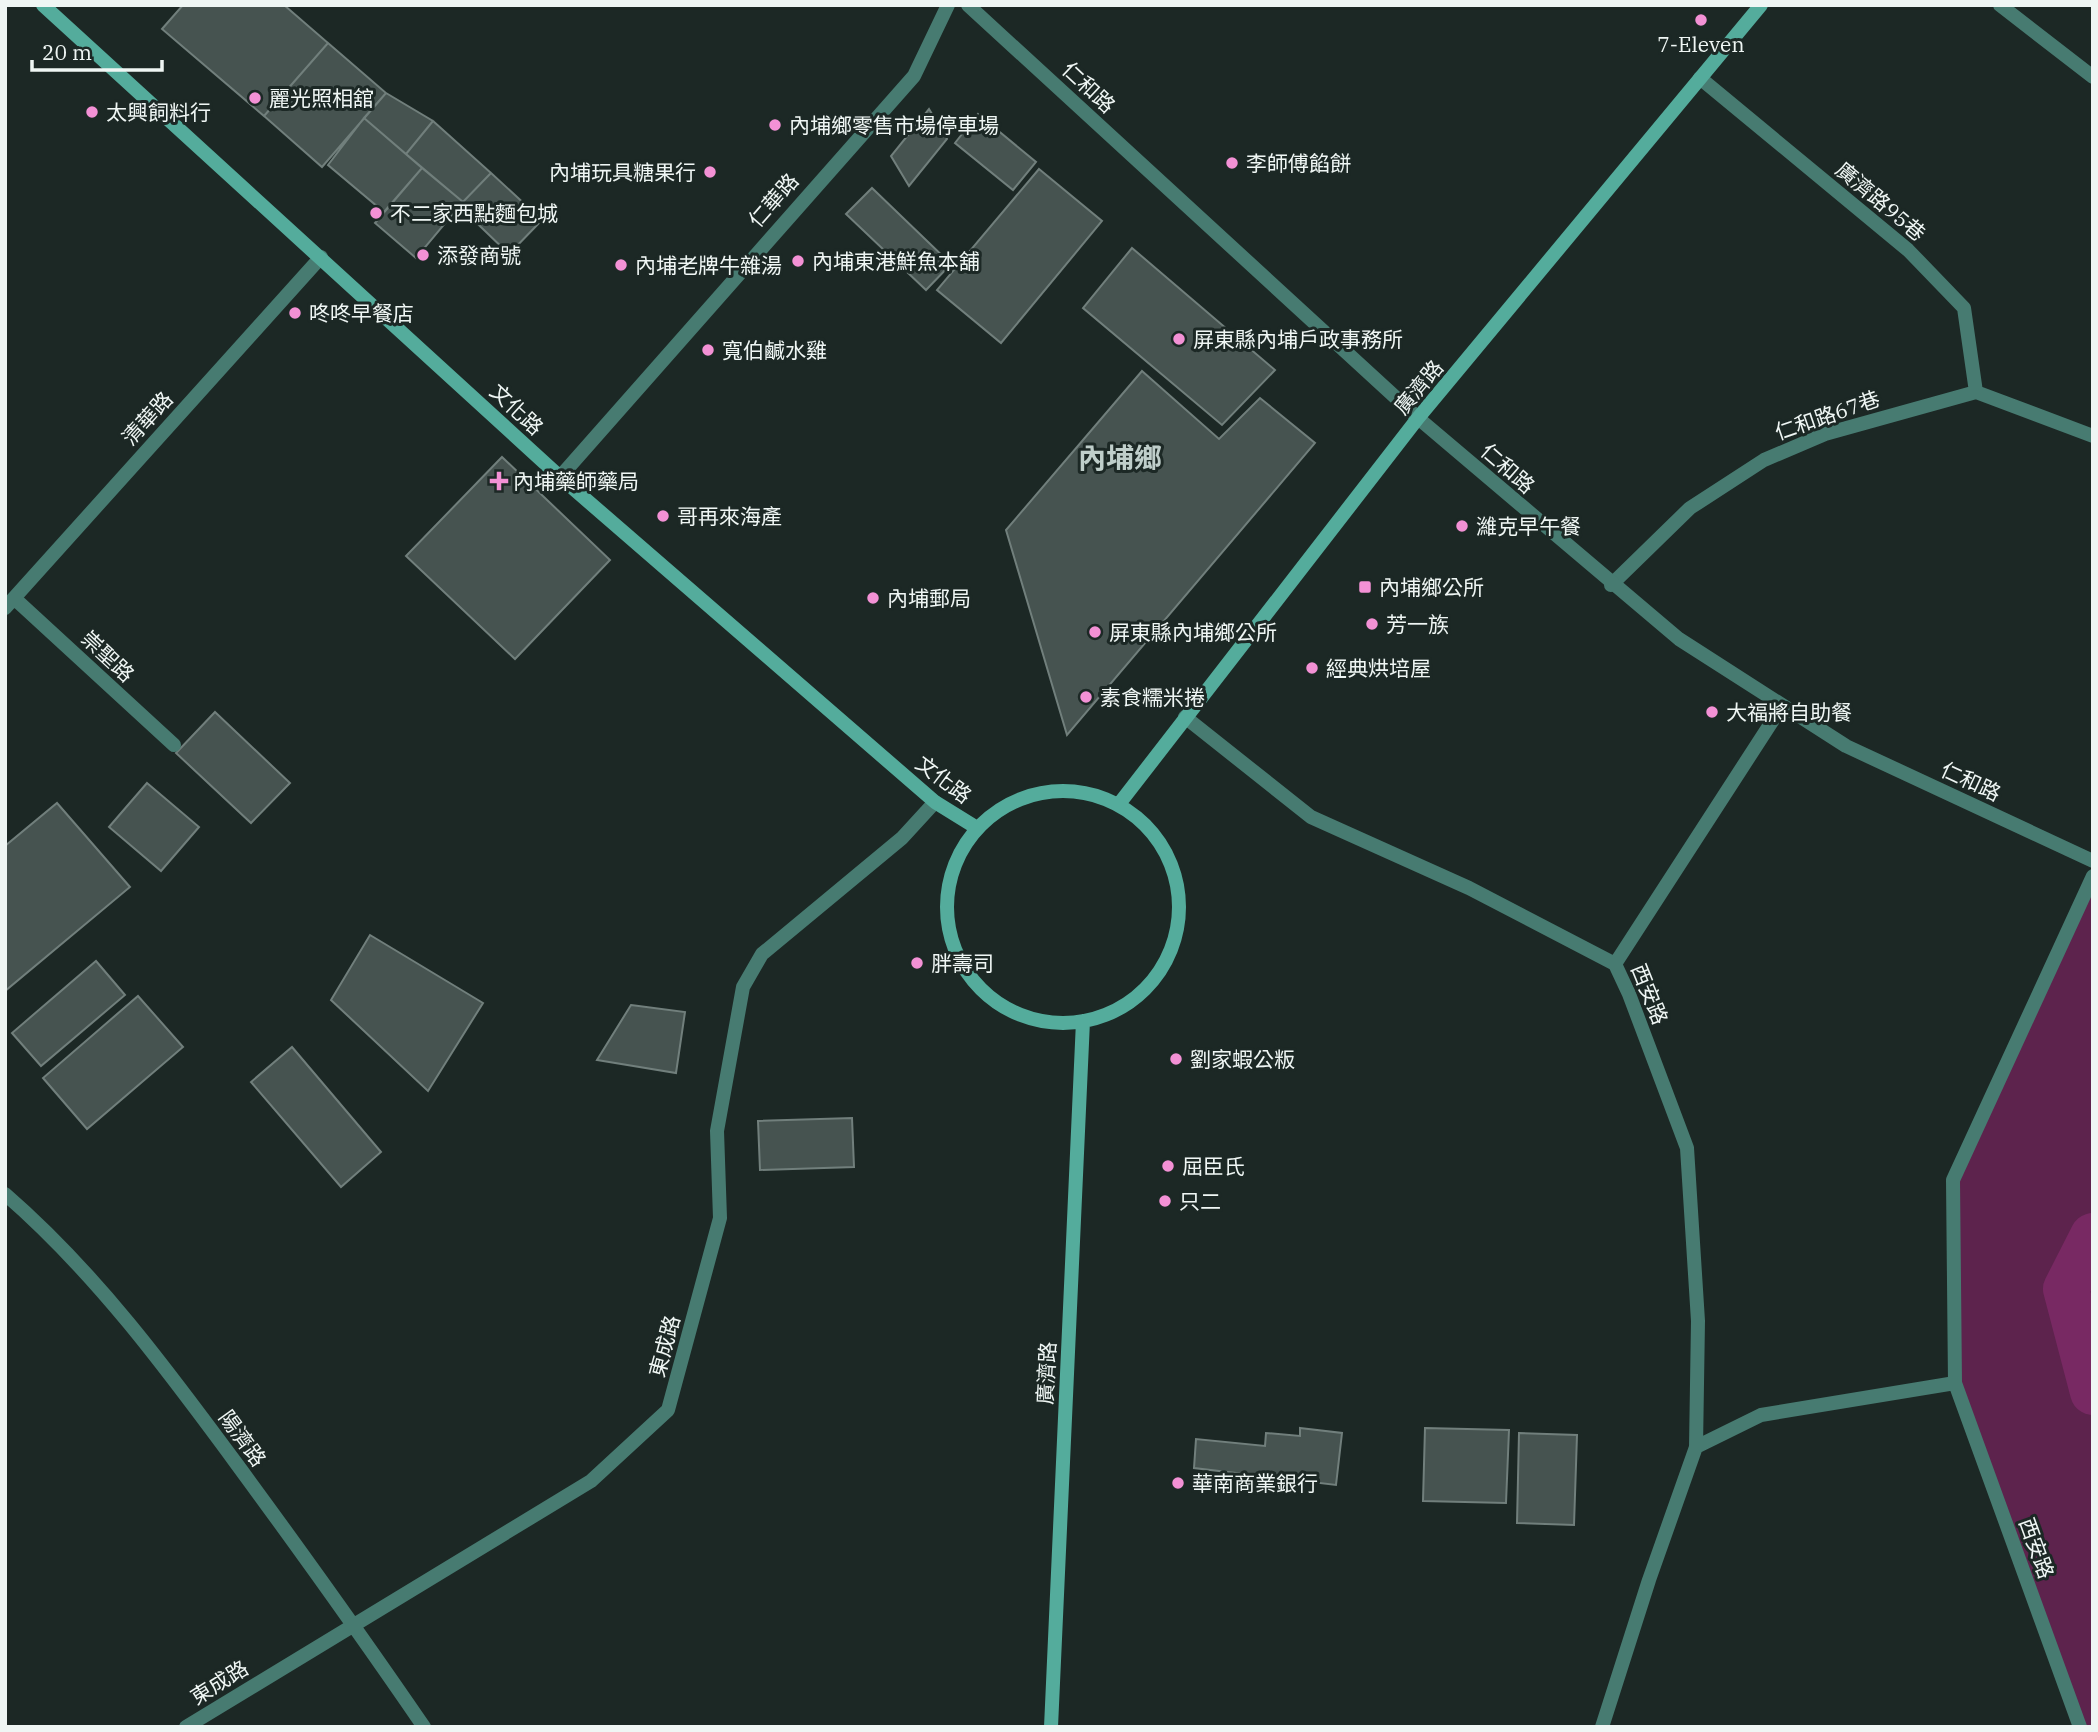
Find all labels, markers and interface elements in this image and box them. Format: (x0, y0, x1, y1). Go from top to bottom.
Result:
marker: 7-Eleven (1693, 12, 1709, 28)
scale bar (32, 28, 161, 72)
place label: 7-Eleven (1657, 30, 1745, 58)
text: 20 m (42, 38, 92, 66)
street label: 仁和路 (1056, 55, 1122, 119)
place label: 麗光照相舘 (269, 84, 374, 112)
marker: 麗光照相舘 (247, 90, 263, 106)
place label: 太興飼料行 (106, 98, 211, 126)
marker: 太興飼料行 (84, 104, 100, 120)
place label: 內埔鄉零售市場停車場 (789, 111, 999, 139)
marker: 內埔鄉零售市場停車場 (767, 117, 783, 133)
place label: 李師傅餡餅 (1246, 149, 1351, 177)
marker: 李師傅餡餅 (1224, 155, 1240, 171)
street label: 廣濟路95巷 (1830, 155, 1932, 247)
place label: 內埔玩具糖果行 (549, 158, 696, 186)
marker: 內埔玩具糖果行 (702, 164, 718, 180)
street label: 仁華路 (742, 167, 804, 233)
place label: 不二家西點麵包城 (390, 199, 558, 227)
marker: 不二家西點麵包城 (368, 205, 384, 221)
place label: 添發商號 (437, 241, 521, 269)
marker: 添發商號 (415, 247, 431, 263)
place label: 內埔東港鮮魚本舖 (812, 247, 980, 275)
place label: 內埔老牌牛雜湯 (635, 251, 782, 279)
marker: 內埔東港鮮魚本舖 (790, 253, 806, 269)
marker: 內埔老牌牛雜湯 (613, 257, 629, 273)
place label: 咚咚早餐店 (309, 299, 414, 327)
marker: 咚咚早餐店 (287, 305, 303, 321)
place label: 屏東縣內埔戶政事務所 (1193, 325, 1403, 353)
marker: 屏東縣內埔戶政事務所 (1171, 331, 1187, 347)
place label: 寬伯鹹水雞 (722, 336, 827, 364)
marker: 寬伯鹹水雞 (700, 342, 716, 358)
street label: 廣濟路 (1387, 354, 1449, 420)
street label: 文化路 (484, 377, 550, 441)
street label: 仁和路67巷 (1771, 384, 1883, 446)
street label: 清華路 (116, 385, 178, 451)
street label: 仁和路 (1475, 437, 1541, 499)
district label: 內埔鄉 (1078, 439, 1162, 476)
place label: 內埔藥師藥局 (513, 467, 639, 495)
marker: 內埔藥師藥局 (491, 473, 507, 489)
place label: 哥再來海產 (677, 502, 782, 530)
marker: 哥再來海產 (655, 508, 671, 524)
place label: 濰克早午餐 (1476, 512, 1581, 540)
marker: 濰克早午餐 (1454, 518, 1470, 534)
place label: 內埔鄉公所 (1379, 573, 1484, 601)
marker: 內埔鄉公所 (1357, 579, 1373, 595)
place label: 內埔郵局 (887, 584, 971, 612)
marker: 內埔郵局 (865, 590, 881, 606)
place label: 芳一族 (1386, 610, 1449, 638)
marker: 芳一族 (1364, 616, 1380, 632)
place label: 屏東縣內埔鄉公所 (1109, 618, 1277, 646)
street label: 崇聖路 (75, 624, 141, 688)
marker: 屏東縣內埔鄉公所 (1087, 624, 1103, 640)
place label: 經典烘培屋 (1326, 654, 1431, 682)
marker: 經典烘培屋 (1304, 660, 1320, 676)
place label: 素食糯米捲 (1100, 683, 1205, 711)
marker: 素食糯米捲 (1078, 689, 1094, 705)
place label: 大福將自助餐 (1726, 698, 1852, 726)
marker: 大福將自助餐 (1704, 704, 1720, 720)
street label: 文化路 (910, 749, 978, 809)
street label: 仁和路 (1937, 755, 2005, 807)
place label: 胖壽司 (931, 949, 994, 977)
marker: 胖壽司 (909, 955, 925, 971)
street label: 西安路 (1625, 960, 1675, 1028)
place label: 劉家蝦公粄 (1190, 1045, 1295, 1073)
marker: 劉家蝦公粄 (1168, 1051, 1184, 1067)
place label: 屈臣氏 (1182, 1152, 1245, 1180)
marker: 屈臣氏 (1160, 1158, 1176, 1174)
place label: 只二 (1179, 1187, 1221, 1215)
marker: 只二 (1157, 1193, 1173, 1209)
street label: 東成路 (642, 1312, 686, 1380)
street label: 廣濟路 (1030, 1341, 1062, 1405)
street label: 陽濟路 (213, 1404, 273, 1472)
place label: 華南商業銀行 (1192, 1469, 1318, 1497)
marker: 華南商業銀行 (1170, 1475, 1186, 1491)
street label: 西安路 (2013, 1514, 2061, 1582)
street label: 東成路 (185, 1653, 253, 1711)

